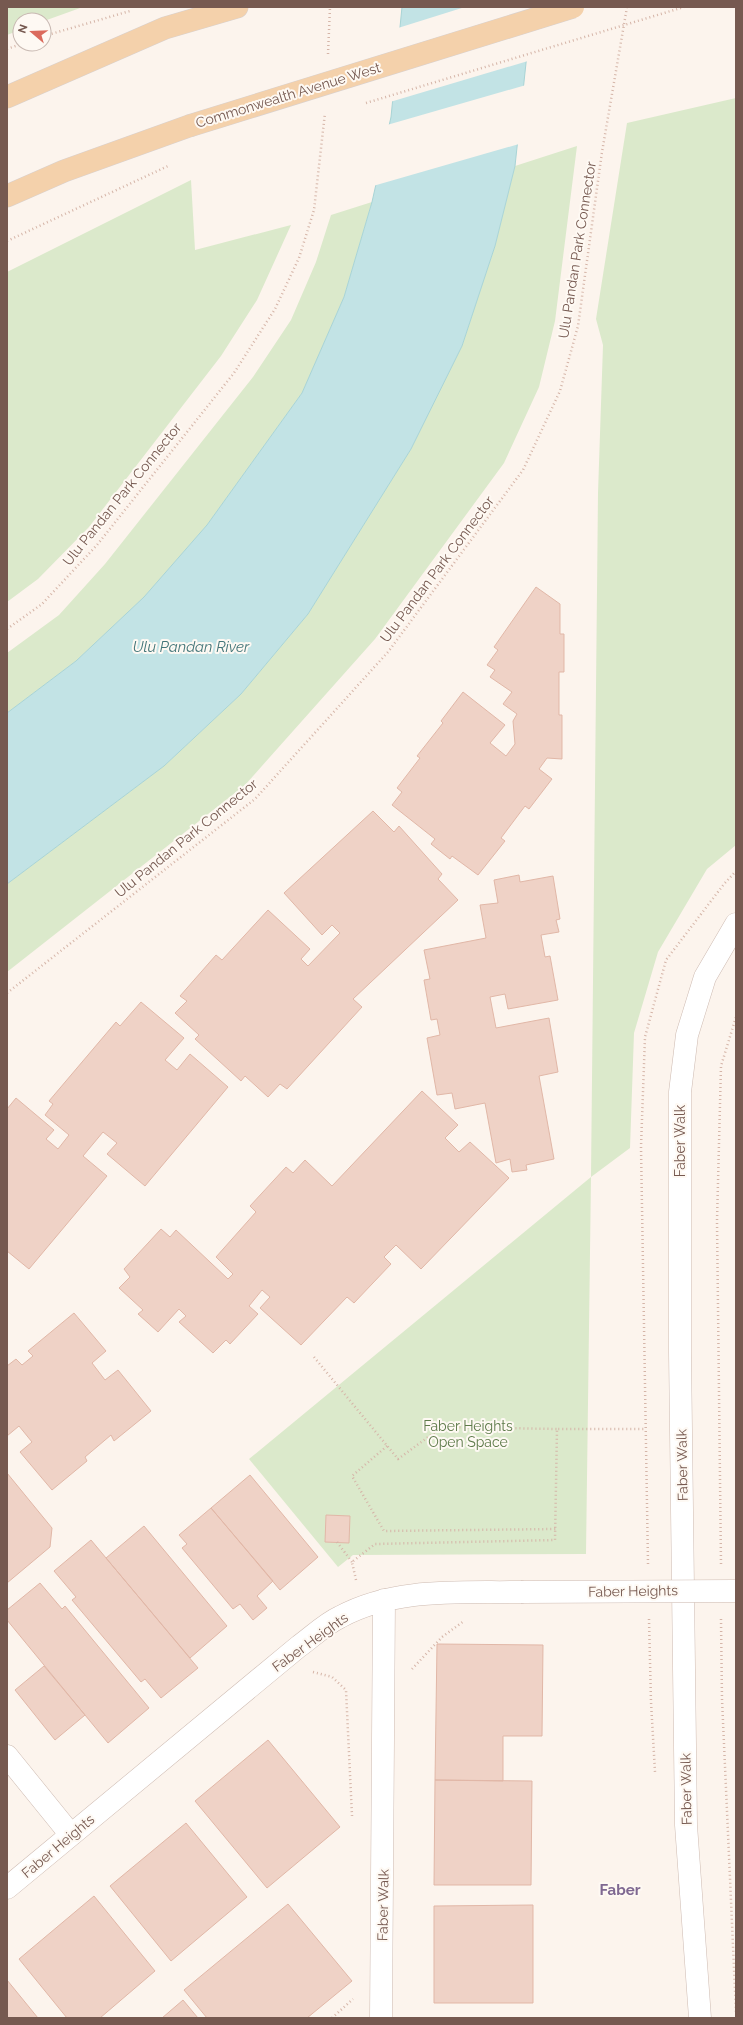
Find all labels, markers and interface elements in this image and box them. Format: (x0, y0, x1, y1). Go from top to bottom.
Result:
north arrow (12, 12, 52, 52)
text: N (16, 23, 31, 35)
street label: Commonwealth Avenue West (194, 59, 383, 131)
street label: Ulu Pandan Park Connector (555, 160, 599, 340)
street label: Ulu Pandan Park Connector (60, 419, 185, 569)
street label: Ulu Pandan Park Connector (377, 493, 497, 645)
water label: Ulu Pandan River (133, 638, 250, 656)
street label: Ulu Pandan Park Connector (111, 775, 261, 900)
street label: Faber Walk (672, 1104, 688, 1177)
park label: Faber Heights Open Space (423, 1418, 513, 1450)
street label: Faber Walk (673, 1428, 691, 1501)
street label: Faber Heights (588, 1582, 678, 1600)
street label: Faber Heights (269, 1609, 351, 1675)
street label: Faber Walk (677, 1752, 695, 1825)
street label: Faber Heights (19, 1811, 98, 1881)
street label: Faber Walk (374, 1868, 392, 1941)
district label: Faber (600, 1881, 641, 1899)

